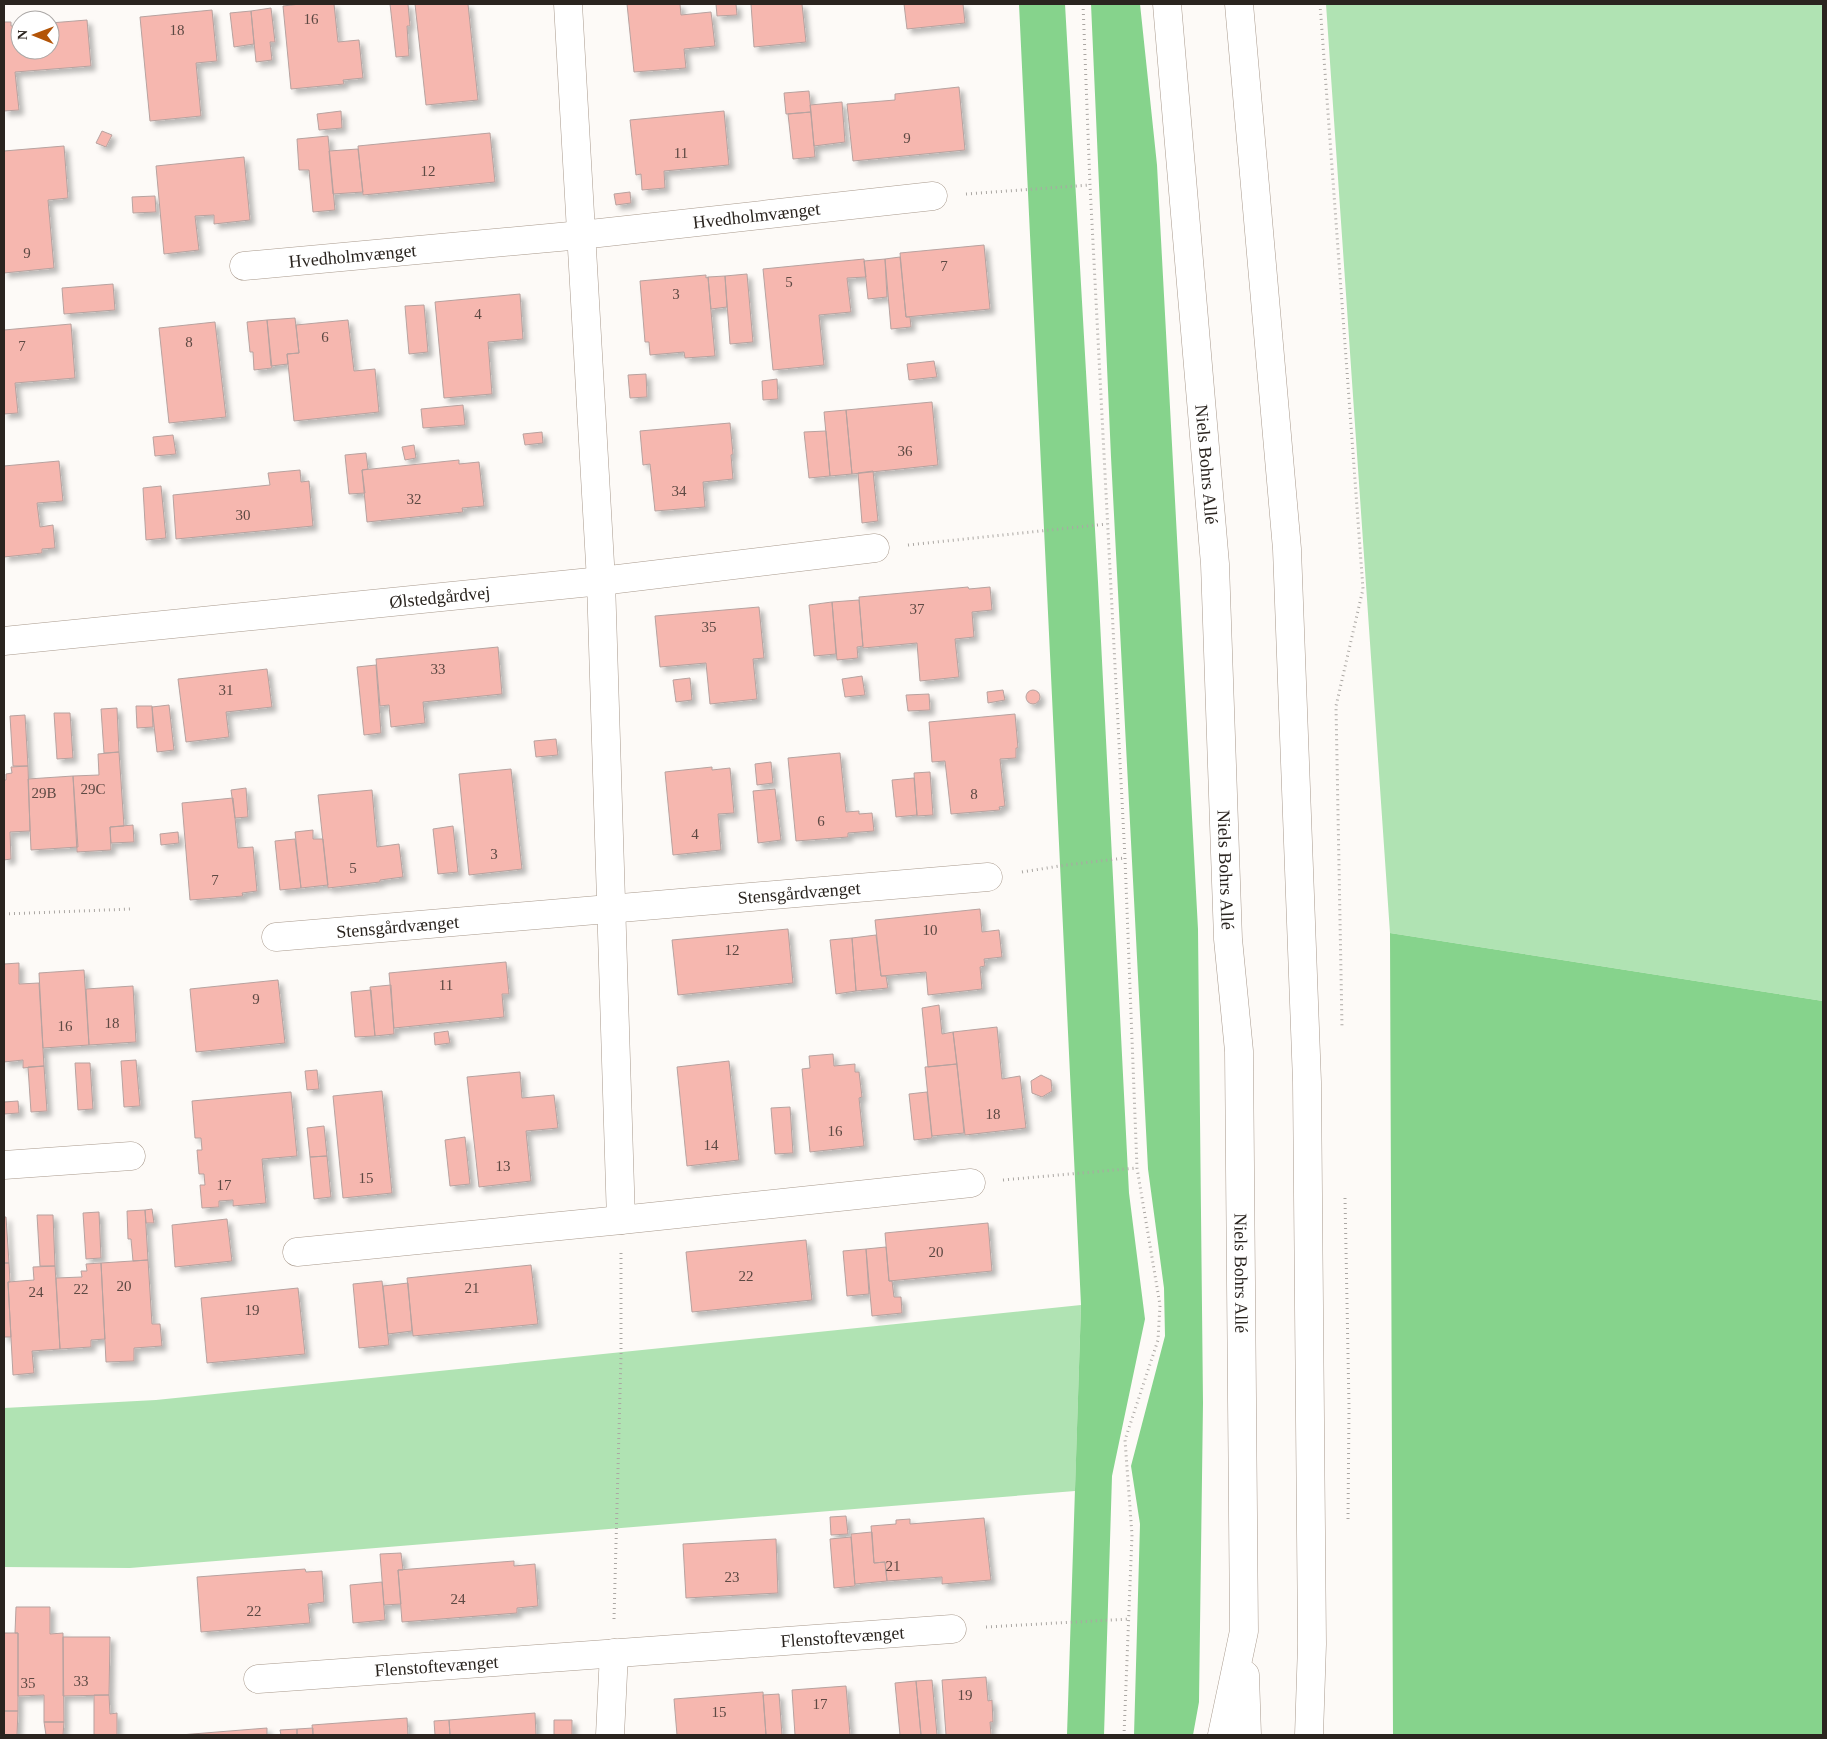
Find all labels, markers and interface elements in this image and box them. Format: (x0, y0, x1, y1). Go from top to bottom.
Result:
north arrow (10, 10, 60, 60)
house number: 16 (304, 11, 319, 27)
house number: 18 (170, 22, 185, 38)
text: N (15, 30, 30, 40)
house number: 9 (903, 130, 911, 146)
house number: 11 (674, 145, 688, 161)
house number: 12 (421, 163, 436, 179)
street label: Hvedholmvænget (692, 199, 821, 233)
street label: Hvedholmvænget (288, 240, 417, 272)
house number: 9 (23, 245, 31, 261)
house number: 7 (940, 258, 948, 274)
house number: 5 (785, 274, 793, 290)
house number: 3 (672, 286, 680, 302)
house number: 4 (474, 306, 482, 322)
house number: 6 (321, 329, 329, 345)
house number: 8 (185, 334, 193, 350)
house number: 7 (18, 338, 26, 354)
street label: Niels Bohrs Allé (1191, 404, 1222, 525)
house number: 36 (898, 443, 913, 459)
house number: 34 (672, 483, 687, 499)
house number: 32 (407, 491, 422, 507)
house number: 30 (236, 507, 251, 523)
street label: Ølstedgårdvej (389, 582, 491, 612)
house number: 37 (910, 601, 925, 617)
house number: 35 (702, 619, 717, 635)
house number: 33 (431, 661, 446, 677)
house number: 31 (219, 682, 234, 698)
house number: 29C (80, 781, 106, 797)
house number: 29B (31, 785, 57, 801)
house number: 8 (970, 786, 978, 802)
street label: Niels Bohrs Allé (1214, 809, 1238, 930)
house number: 6 (817, 813, 825, 829)
house number: 4 (691, 826, 699, 842)
house number: 3 (490, 846, 498, 862)
house number: 5 (349, 860, 357, 876)
house number: 7 (211, 872, 219, 888)
street label: Stensgårdvænget (737, 878, 861, 908)
street label: Stensgårdvænget (335, 912, 460, 942)
house number: 10 (923, 922, 938, 938)
house number: 12 (725, 942, 740, 958)
house number: 11 (439, 977, 453, 993)
house number: 9 (252, 991, 260, 1007)
house number: 18 (105, 1015, 120, 1031)
house number: 16 (58, 1018, 73, 1034)
house number: 18 (986, 1106, 1001, 1122)
house number: 16 (828, 1123, 843, 1139)
house number: 14 (704, 1137, 719, 1153)
house number: 13 (496, 1158, 511, 1174)
house number: 15 (359, 1170, 374, 1186)
house number: 17 (217, 1177, 232, 1193)
street label: Niels Bohrs Allé (1230, 1213, 1251, 1333)
house number: 20 (929, 1244, 944, 1260)
house number: 22 (739, 1268, 754, 1284)
house number: 20 (117, 1278, 132, 1294)
house number: 21 (465, 1280, 480, 1296)
house number: 22 (74, 1281, 89, 1297)
house number: 24 (29, 1284, 44, 1300)
house number: 19 (245, 1302, 260, 1318)
house number: 21 (886, 1558, 901, 1574)
house number: 23 (725, 1569, 740, 1585)
house number: 24 (451, 1591, 466, 1607)
house number: 22 (247, 1603, 262, 1619)
street label: Flenstoftevænget (780, 1622, 905, 1651)
street label: Flenstoftevænget (374, 1652, 499, 1681)
house number: 33 (74, 1673, 89, 1689)
house number: 35 (21, 1675, 36, 1691)
house number: 19 (958, 1687, 973, 1703)
house number: 17 (813, 1696, 828, 1712)
house number: 15 (712, 1704, 727, 1720)

